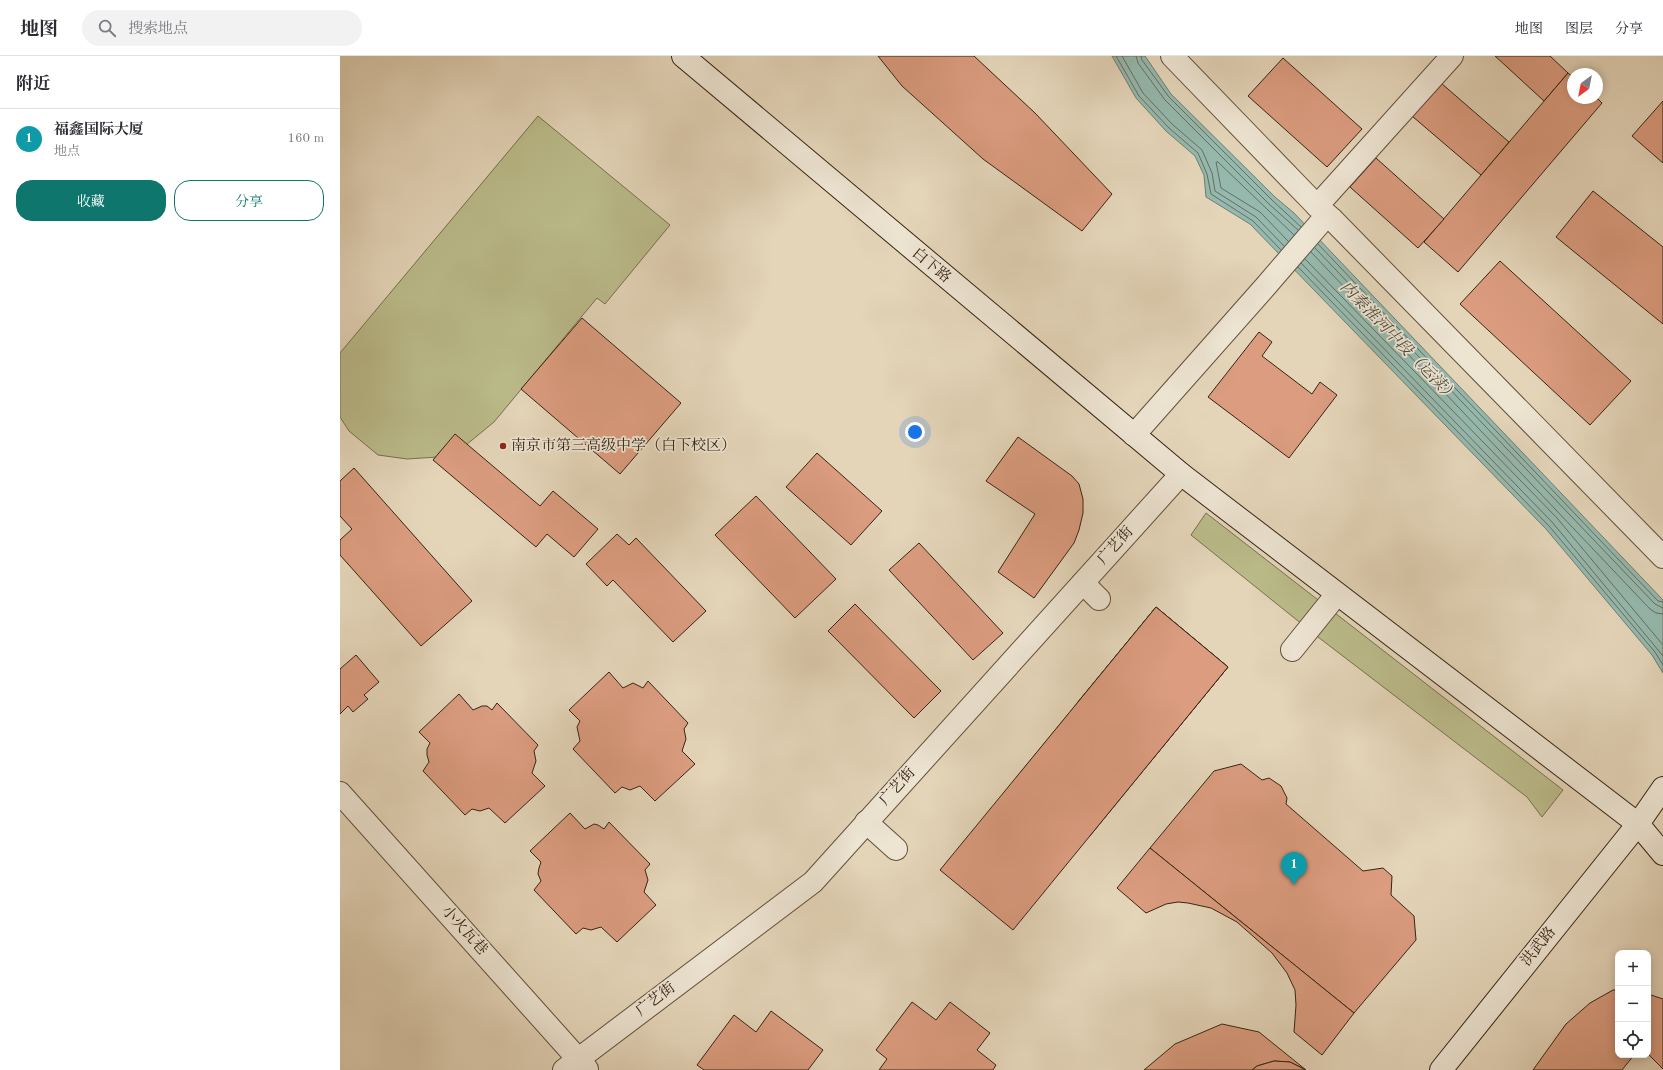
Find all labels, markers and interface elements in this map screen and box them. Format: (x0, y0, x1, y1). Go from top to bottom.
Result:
search box (82, 10, 362, 46)
icon: search (96, 17, 118, 39)
text: 地图 (20, 21, 58, 40)
text: 搜索地点 (128, 22, 188, 37)
text: 地图 (1515, 22, 1543, 36)
text: 图层 (1565, 22, 1593, 36)
text: 分享 (1615, 22, 1643, 36)
north arrow (1567, 68, 1603, 104)
text: 附近 (16, 76, 50, 93)
text: 福鑫国际大厦 (54, 123, 144, 138)
text: 1 (25, 132, 33, 145)
text: 160 m (287, 132, 324, 145)
text: 地点 (54, 145, 80, 158)
button: 收藏 (16, 180, 166, 221)
button: 分享 (174, 180, 324, 221)
street label: 白下路 (909, 244, 954, 286)
water label: 内秦淮河中段（运渎） (1337, 278, 1461, 405)
your location (905, 422, 925, 442)
place label: 南京市第三高级中学（白下校区） (511, 437, 736, 454)
marker: 南京市第三高级中学（白下校区） (498, 441, 508, 451)
street label: 广艺街 (1094, 523, 1137, 568)
street label: 广艺街 (876, 764, 919, 809)
pin: 1 (1281, 852, 1307, 885)
street label: 小火瓦巷 (438, 902, 491, 958)
street label: 洪武路 (1517, 924, 1559, 969)
map controls (1615, 950, 1651, 1058)
button: + (1615, 950, 1651, 986)
street label: 广艺街 (632, 979, 678, 1020)
button: − (1615, 986, 1651, 1022)
button: locate (1615, 1022, 1651, 1058)

